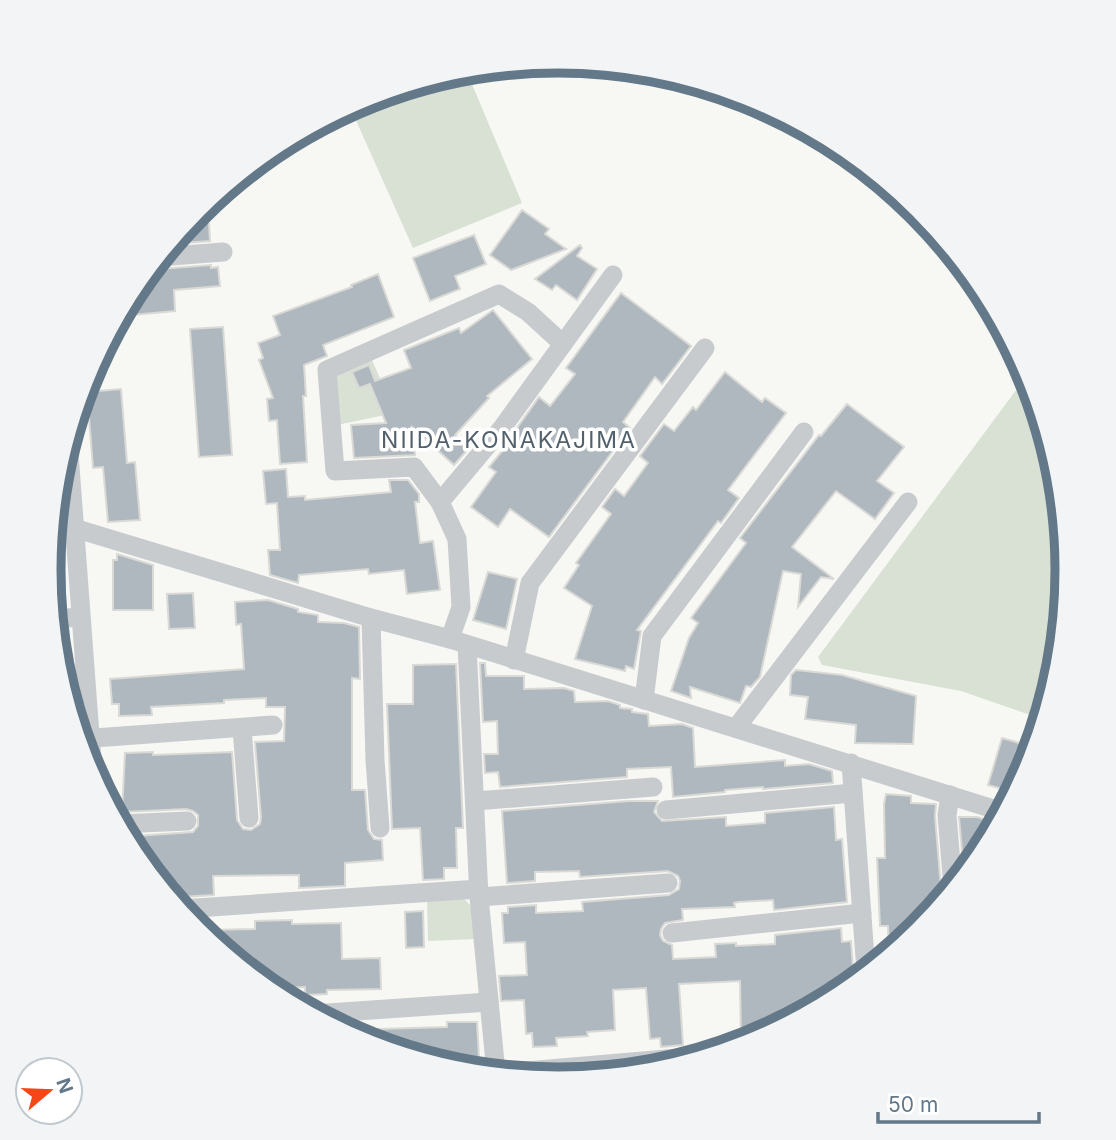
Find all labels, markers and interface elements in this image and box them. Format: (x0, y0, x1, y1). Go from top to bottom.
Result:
district label: NIIDA-KONAKAJIMA (381, 426, 637, 454)
north arrow (14, 1056, 84, 1126)
text: N (51, 1075, 78, 1096)
scale bar (878, 1080, 1039, 1124)
text: 50 m (888, 1092, 938, 1117)

